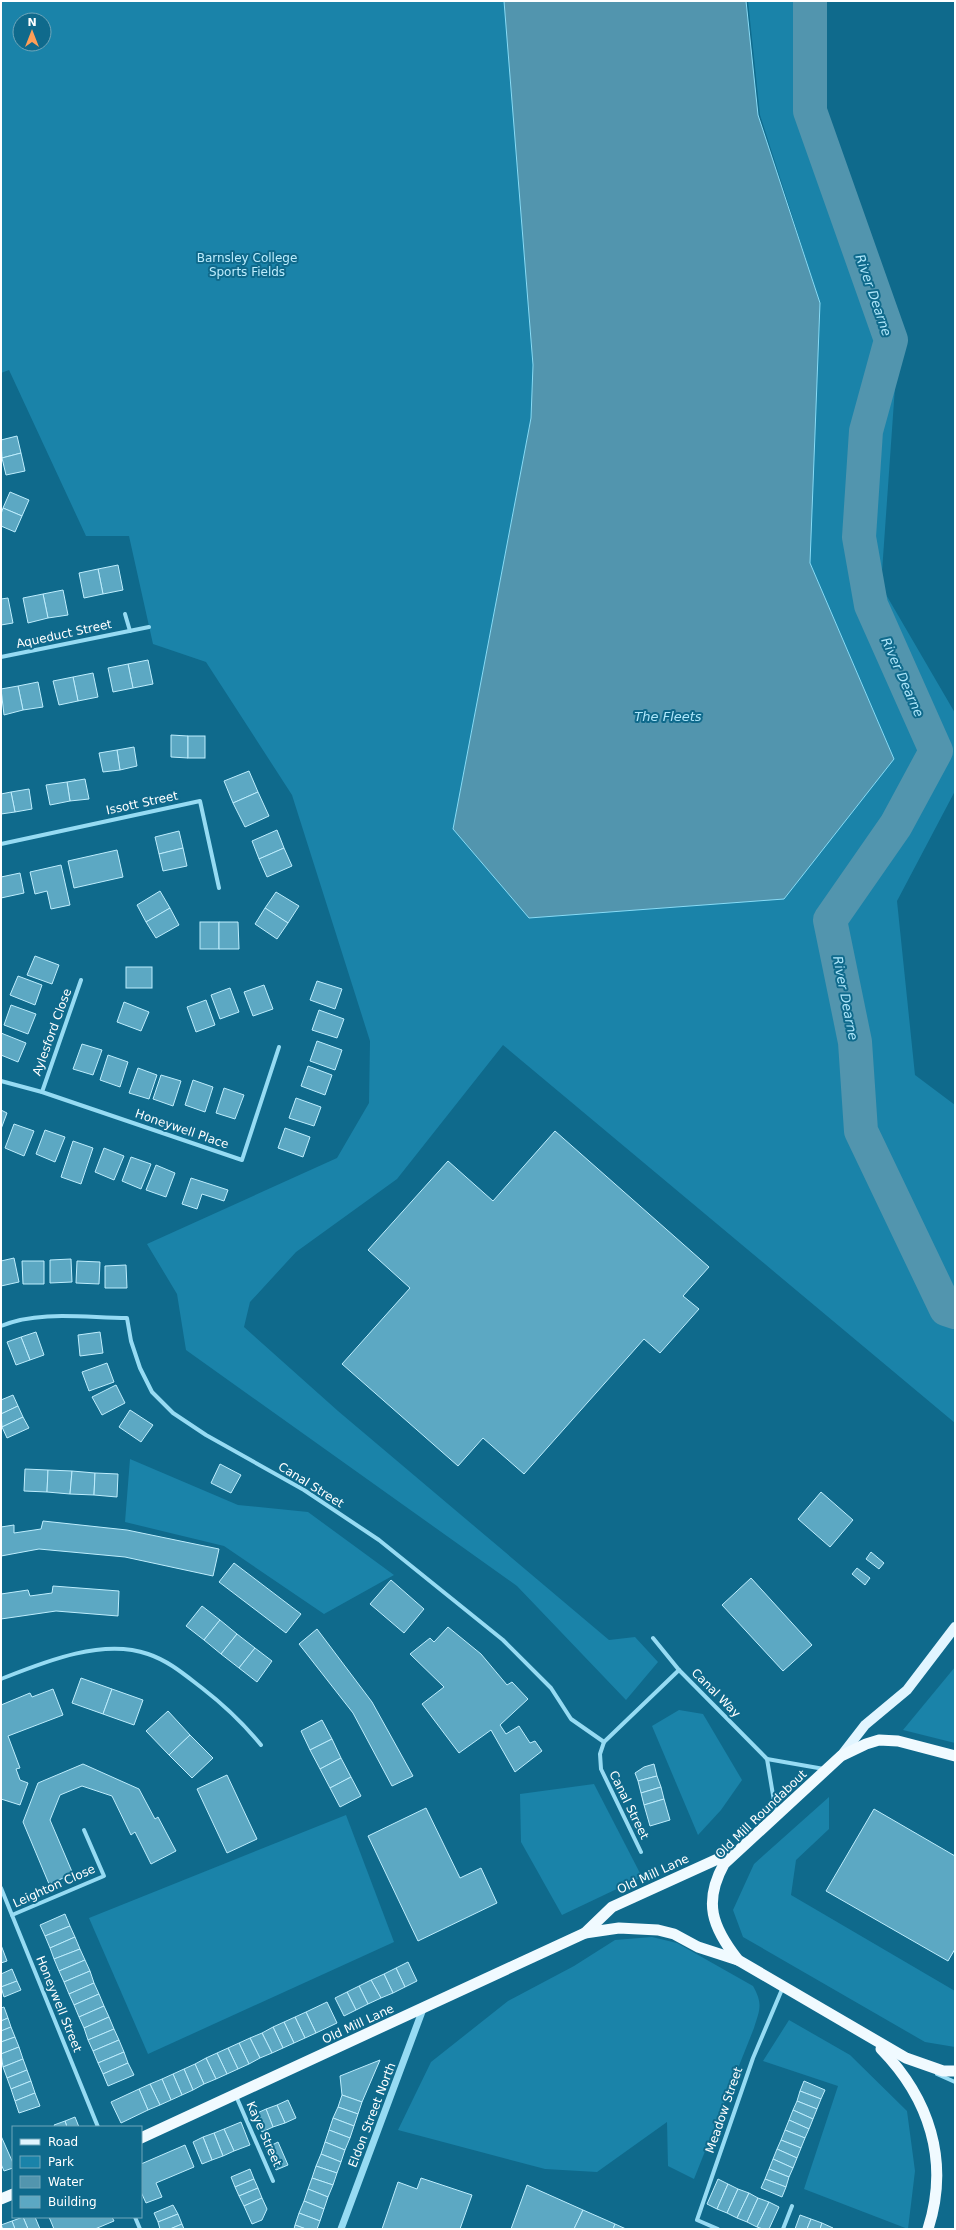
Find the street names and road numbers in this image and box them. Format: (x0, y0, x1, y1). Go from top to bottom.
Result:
street label: Aqueduct Street (15, 617, 113, 651)
street label: Issott Street (105, 788, 179, 817)
street label: Aylesford Close (30, 986, 74, 1078)
street label: Honeywell Place (133, 1106, 231, 1152)
street label: Canal Street (276, 1459, 346, 1511)
street label: Canal Way (689, 1666, 743, 1720)
street label: Old Mill Roundabout (713, 1767, 810, 1861)
street label: Canal Street (606, 1769, 652, 1842)
street label: Old Mill Lane (615, 1851, 691, 1897)
street label: Leighton Close (11, 1862, 97, 1910)
street label: Honeywell Street (33, 1954, 85, 2054)
street label: Old Mill Lane (320, 2001, 396, 2047)
street label: Eldon Street North (346, 2061, 398, 2169)
street label: Meadow Street (703, 2065, 745, 2155)
street label: Kaye Street (243, 2099, 285, 2169)

